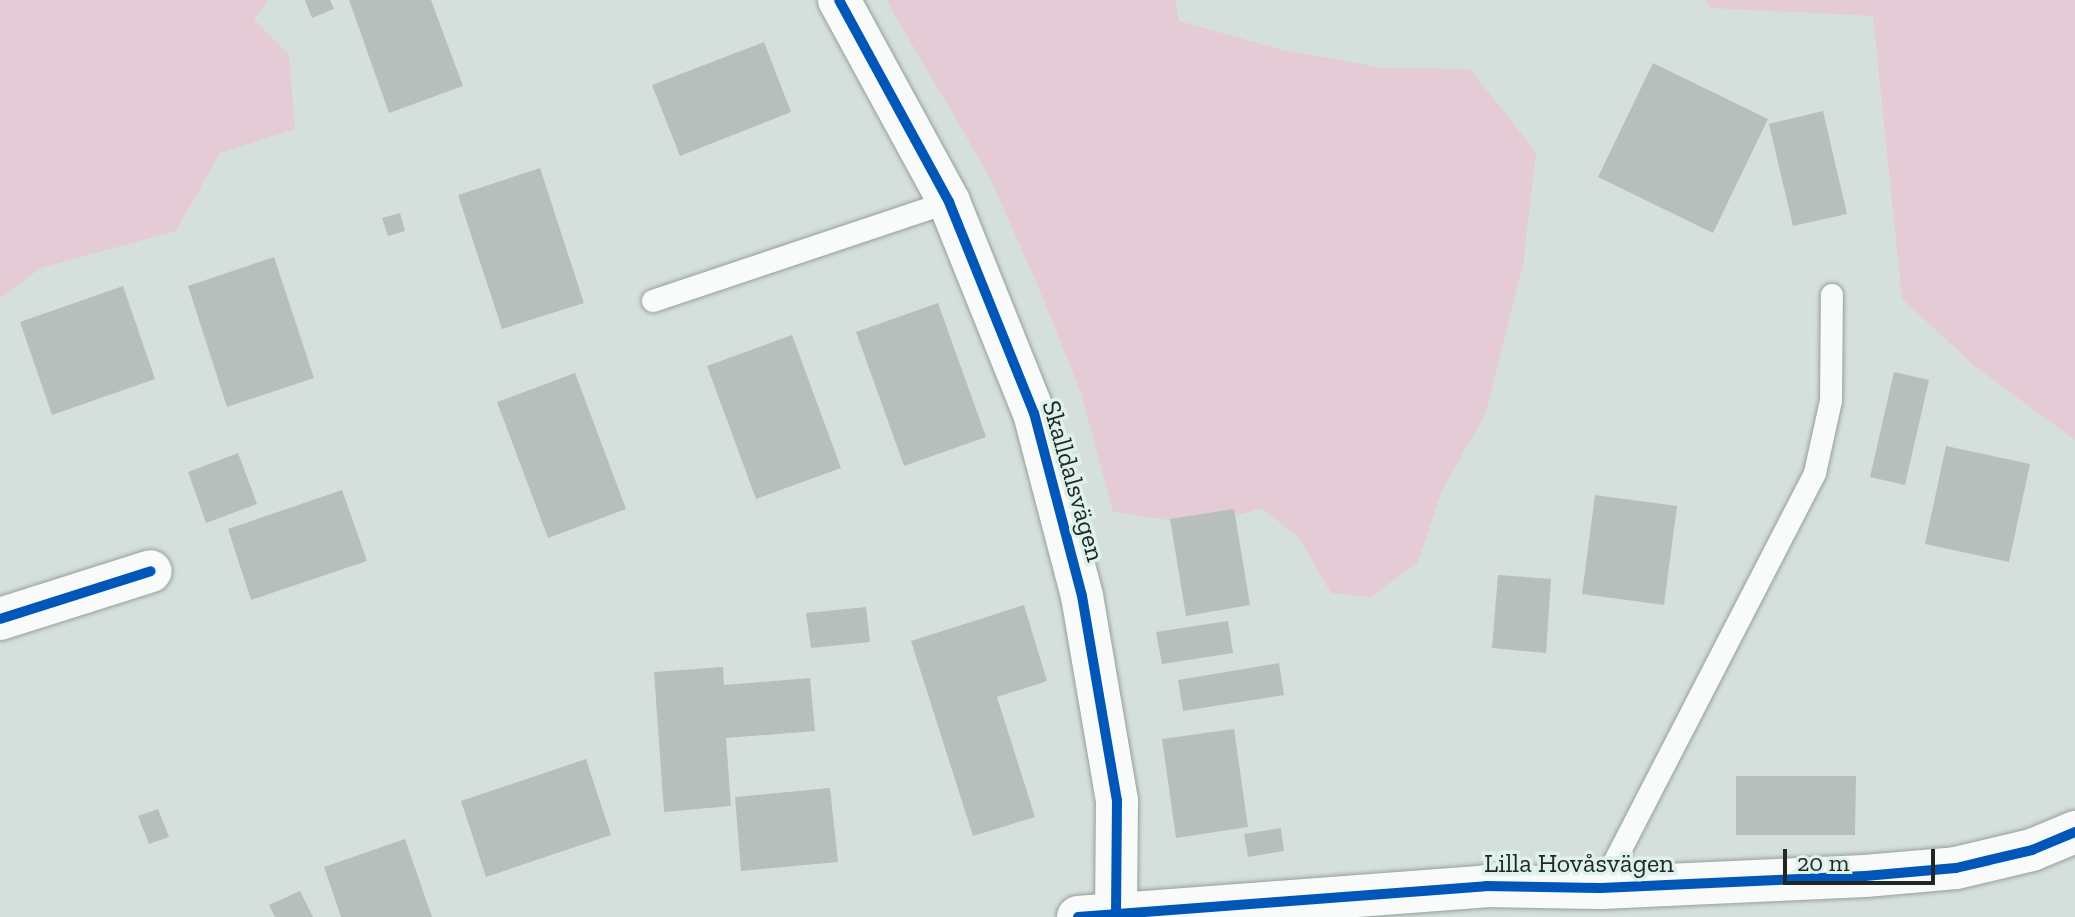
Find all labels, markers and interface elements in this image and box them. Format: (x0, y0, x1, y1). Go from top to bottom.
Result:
street label: Skalldalsvägen (1035, 397, 1111, 565)
scale bar (1787, 833, 1939, 883)
street label: Lilla Hovåsvägen (1484, 848, 1674, 880)
text: 20 m (1797, 848, 1849, 877)

